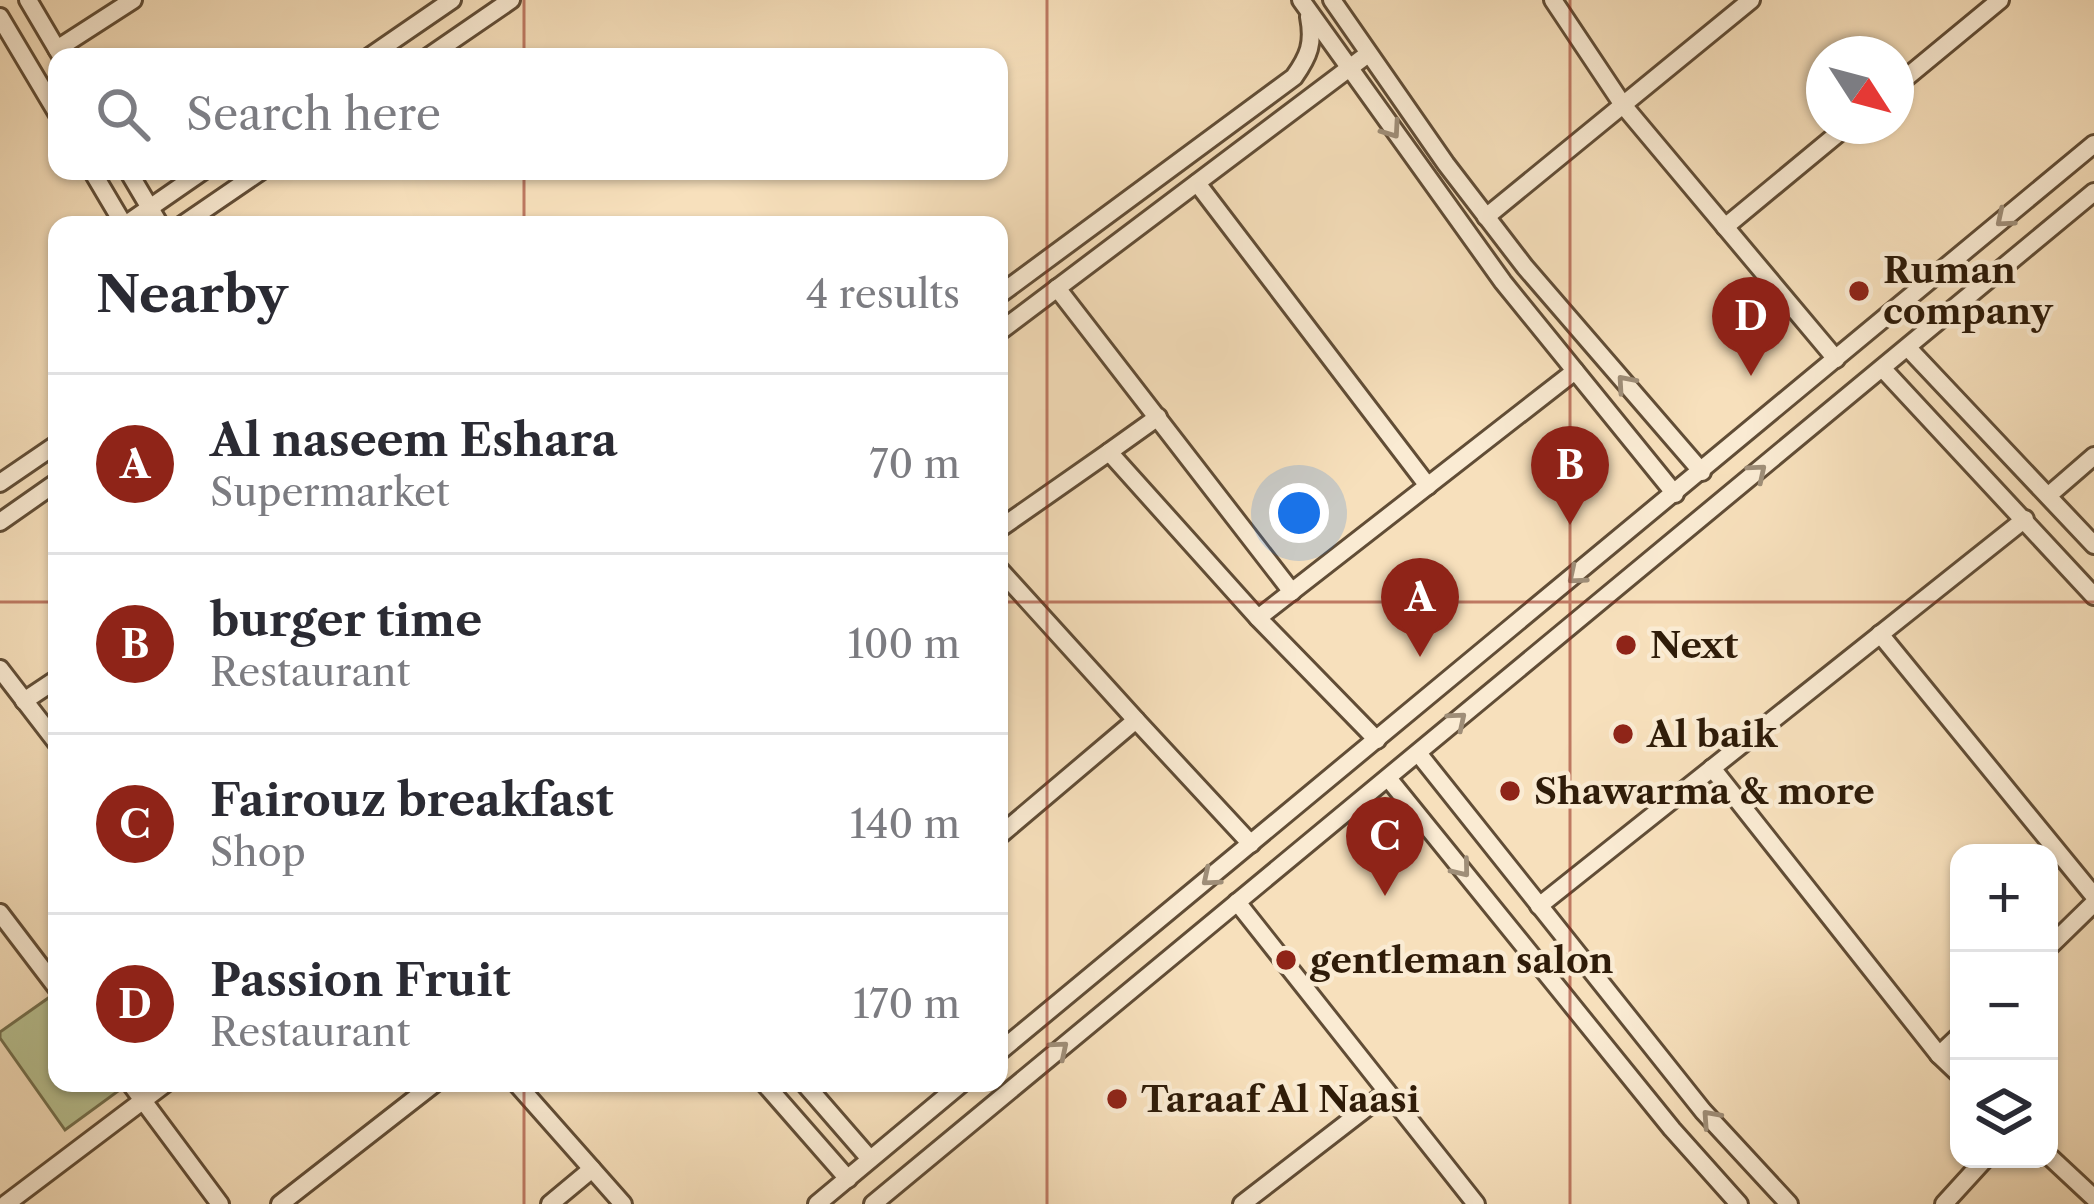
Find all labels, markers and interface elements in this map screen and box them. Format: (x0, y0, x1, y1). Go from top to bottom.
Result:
north arrow (1806, 36, 1914, 144)
search box (48, 48, 1008, 180)
icon: search (90, 81, 156, 147)
text: Search here (186, 86, 441, 142)
one-way arrow (1378, 117, 1400, 139)
one-way arrow (1996, 205, 2018, 226)
place label: Ruman company (1883, 248, 2053, 333)
text: Nearby (96, 263, 288, 325)
text: 4 results (806, 270, 960, 318)
pin: D (1712, 277, 1790, 376)
marker: Ruman company (1846, 278, 1872, 304)
one-way arrow (1618, 375, 1640, 397)
text: Al naseem Eshara (210, 412, 618, 468)
pin: B (1531, 426, 1609, 525)
text: A (120, 440, 150, 488)
text: 70 m (869, 440, 960, 488)
one-way arrow (1744, 464, 1766, 486)
text: Supermarket (210, 468, 450, 516)
your location (1269, 483, 1329, 543)
pin: A (1381, 558, 1459, 657)
one-way arrow (1567, 562, 1589, 584)
text: burger time (210, 592, 482, 648)
text: B (121, 620, 150, 668)
text: 100 m (847, 620, 960, 668)
place label: Next (1650, 623, 1739, 667)
marker: Next (1613, 632, 1639, 658)
text: Restaurant (210, 648, 410, 696)
place label: Al baik (1646, 712, 1779, 756)
one-way arrow (1444, 713, 1466, 735)
marker: Al baik (1610, 721, 1636, 747)
place label: Shawarma & more (1534, 769, 1875, 813)
text: Fairouz breakfast (210, 772, 614, 828)
marker: Shawarma & more (1497, 778, 1523, 804)
pin: C (1346, 797, 1424, 896)
text: C (119, 800, 151, 848)
text: 140 m (850, 800, 960, 848)
text: Shop (210, 828, 306, 876)
map controls (1950, 844, 2058, 1168)
button: + (1950, 844, 2058, 952)
one-way arrow (1448, 855, 1469, 877)
one-way arrow (1202, 864, 1224, 885)
place label: gentleman salon (1309, 938, 1614, 982)
marker: gentleman salon (1273, 947, 1299, 973)
text: Passion Fruit (210, 952, 511, 1008)
button: − (1950, 952, 2058, 1060)
text: D (118, 980, 152, 1028)
text: 170 m (853, 980, 960, 1028)
text: Restaurant (210, 1008, 410, 1056)
one-way arrow (1046, 1042, 1068, 1063)
button: layers (1950, 1060, 2058, 1168)
place label: Taraaf Al Naasi (1141, 1077, 1420, 1121)
marker: Taraaf Al Naasi (1104, 1086, 1130, 1112)
one-way arrow (1702, 1110, 1724, 1132)

